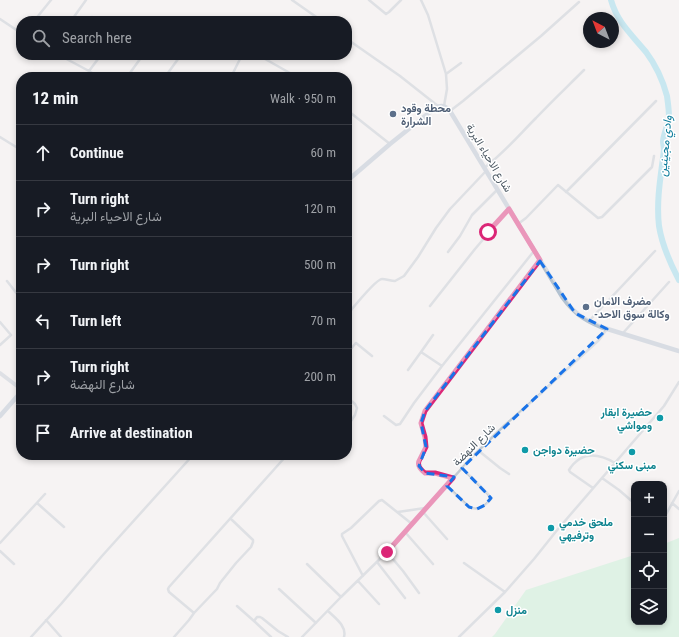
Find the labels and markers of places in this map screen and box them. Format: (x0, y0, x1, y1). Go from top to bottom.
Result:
place label: محطة وقود الشرارة (401, 102, 451, 128)
marker: محطة وقود الشرارة (388, 109, 398, 119)
place label: مضرف الامان -وكالة سوق الاحد (594, 295, 670, 321)
marker: مضرف الامان -وكالة سوق الاحد (581, 302, 591, 312)
place label: حضيرة ابقار ومواشي (600, 406, 653, 434)
marker: حضيرة ابقار ومواشي (655, 413, 665, 423)
place label: حضيرة دواجن (533, 444, 595, 457)
marker: حضيرة دواجن (520, 445, 530, 455)
marker: مبنى سكني (627, 447, 637, 457)
place label: مبنى سكني (608, 459, 656, 474)
place label: ملحق خدمي وترفيهي (559, 516, 613, 544)
marker: ملحق خدمي وترفيهي (546, 523, 556, 533)
place label: منزل (506, 604, 527, 617)
marker: منزل (493, 605, 503, 615)

